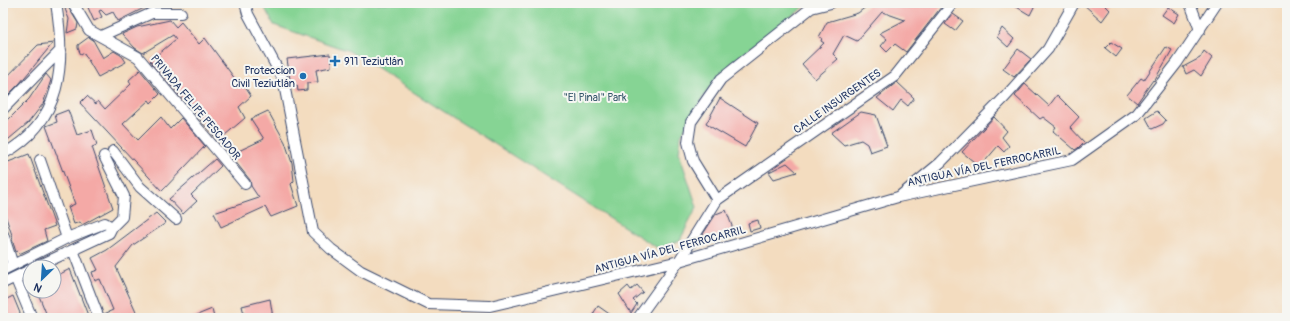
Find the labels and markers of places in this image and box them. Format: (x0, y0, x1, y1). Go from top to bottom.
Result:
marker: 911 Teziutlán (329, 55, 341, 67)
place label: 911 Teziutlán (344, 55, 403, 68)
place label: Proteccion Civil Teziutlán (232, 64, 295, 90)
marker: Proteccion Civil Teziutlán (298, 71, 308, 81)

